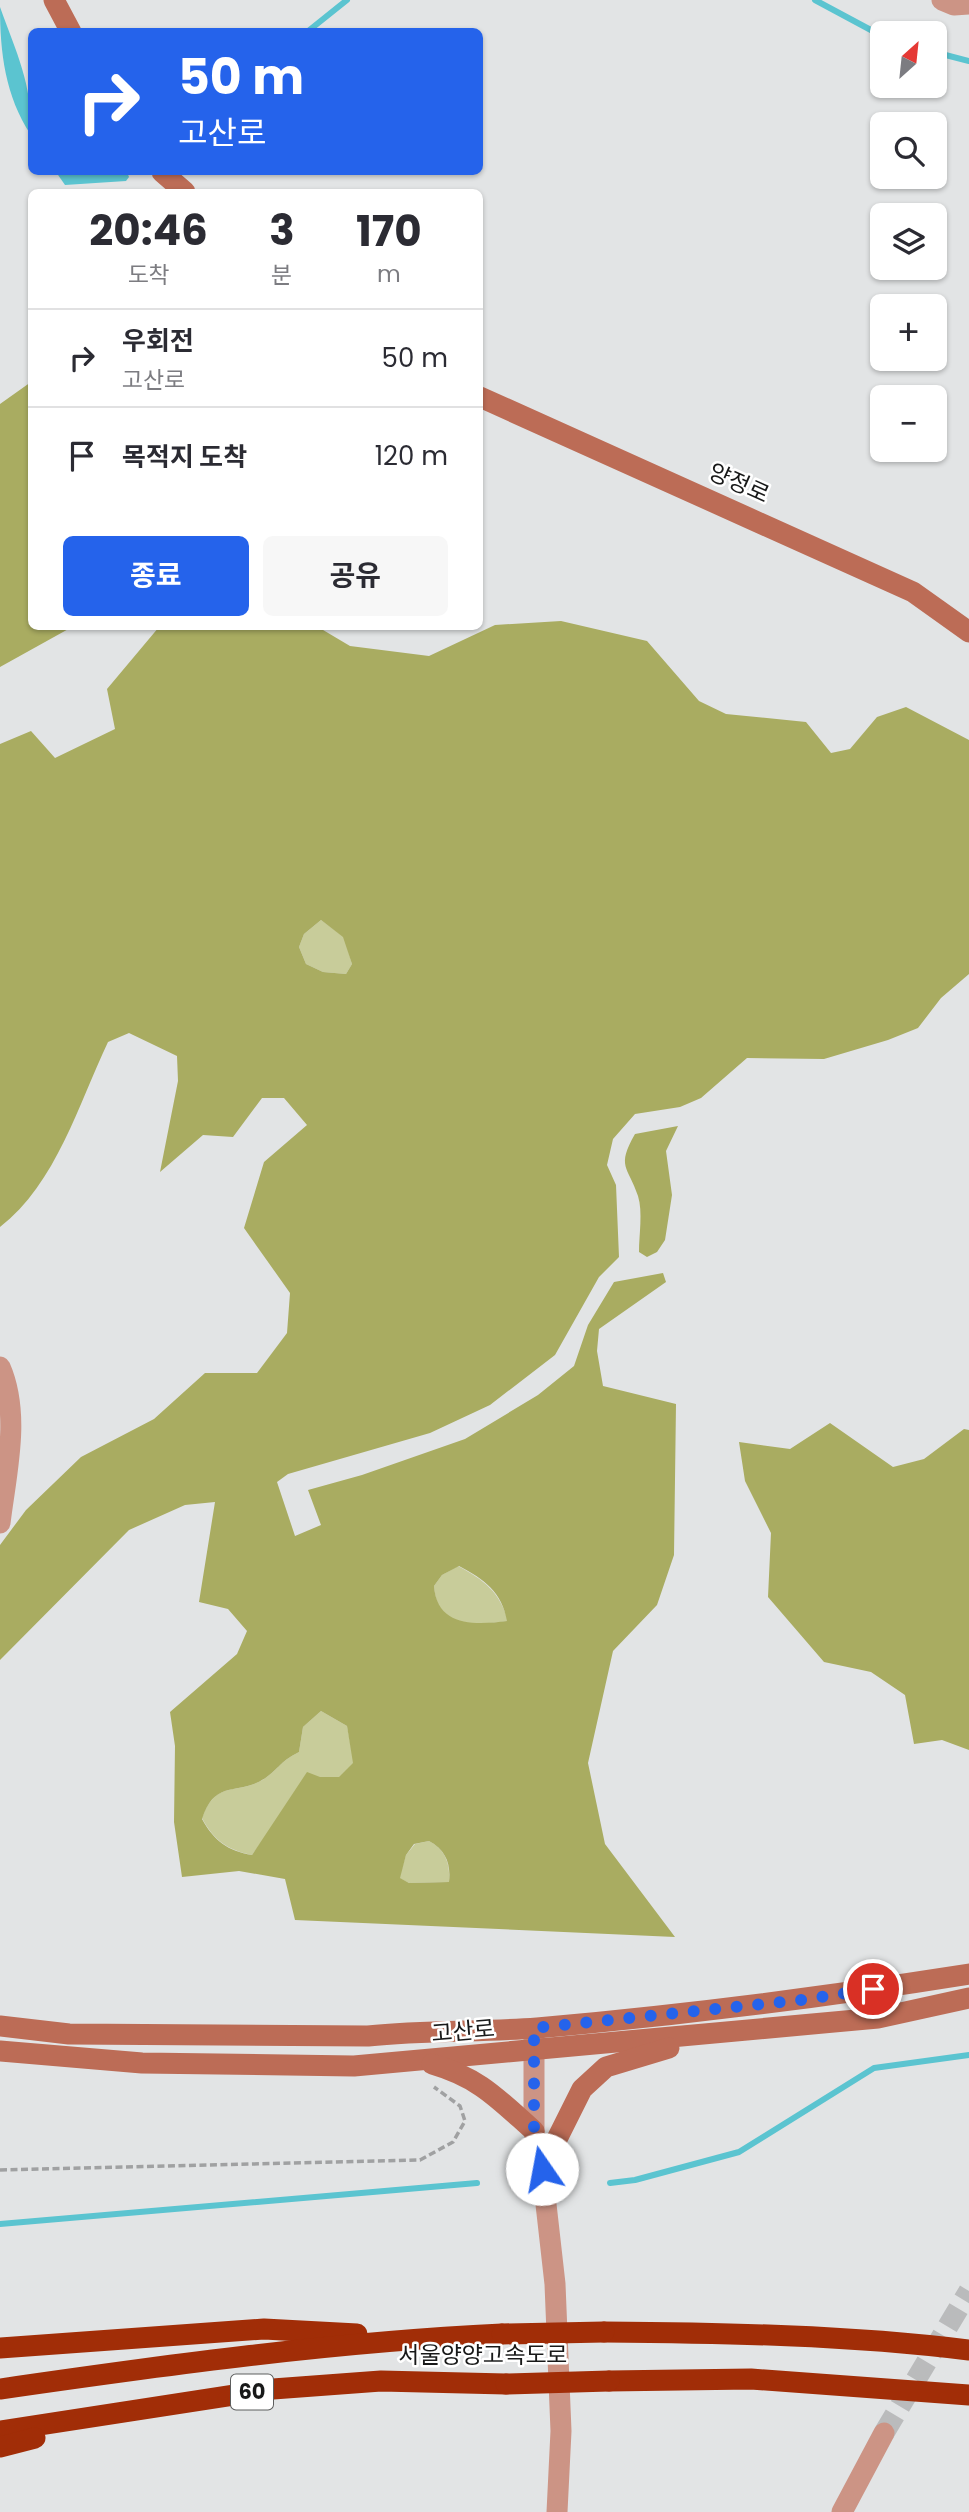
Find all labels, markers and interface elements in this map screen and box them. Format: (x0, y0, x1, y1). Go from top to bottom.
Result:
north arrow (870, 21, 947, 98)
map controls (870, 21, 947, 462)
text: 50 m (178, 43, 304, 111)
icon: right (63, 56, 154, 147)
text: 고산로 (178, 110, 266, 155)
button: search (870, 112, 947, 189)
text: 20:46 (89, 201, 208, 260)
text: 3 (269, 201, 295, 260)
text: 170 (356, 202, 422, 261)
button: layers (870, 203, 947, 280)
text: m (377, 258, 401, 290)
text: 도착 (127, 259, 170, 291)
text: 분 (271, 259, 293, 291)
button: + (870, 294, 947, 371)
text: 우회전 (122, 323, 194, 359)
icon: right (63, 339, 101, 377)
text: 50 m (382, 340, 448, 376)
text: 고산로 (122, 364, 185, 396)
button: − (870, 385, 947, 462)
icon: arrive (63, 437, 101, 475)
text: 120 m (375, 438, 448, 474)
text: 목적지 도착 (122, 439, 247, 475)
street label: 양정로 (703, 455, 775, 511)
button: 종료 (63, 536, 249, 616)
button: 공유 (263, 536, 448, 616)
pin (843, 1959, 903, 2019)
icon: arrive (854, 1970, 892, 2008)
street label: 고산로 (430, 2012, 496, 2050)
position arrow (505, 2132, 579, 2206)
street label: 서울양양고속도로 (398, 2339, 568, 2371)
road number: 60 (231, 2374, 273, 2410)

